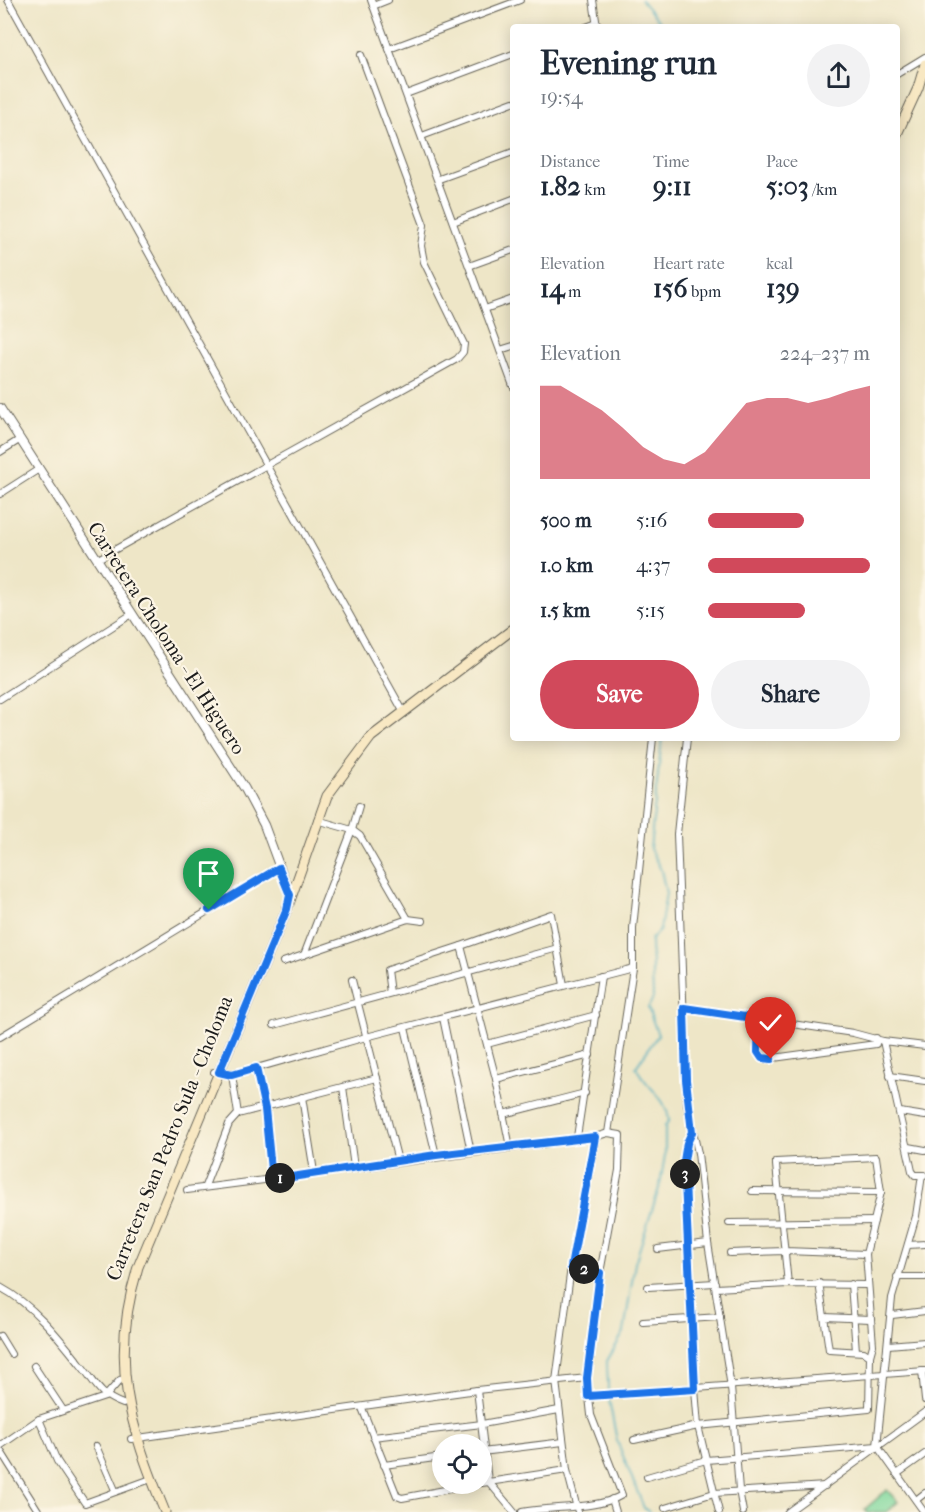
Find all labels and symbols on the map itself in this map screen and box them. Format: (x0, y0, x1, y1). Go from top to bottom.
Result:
street label: Carretera Choloma - El Higuero (83, 518, 250, 759)
pin (183, 848, 234, 910)
street label: Carretera San Pedro Sula - Choloma (102, 992, 238, 1284)
pin (745, 997, 796, 1059)
pin: 3 (670, 1159, 700, 1189)
pin: 1 (265, 1163, 295, 1193)
pin: 2 (569, 1254, 599, 1284)

